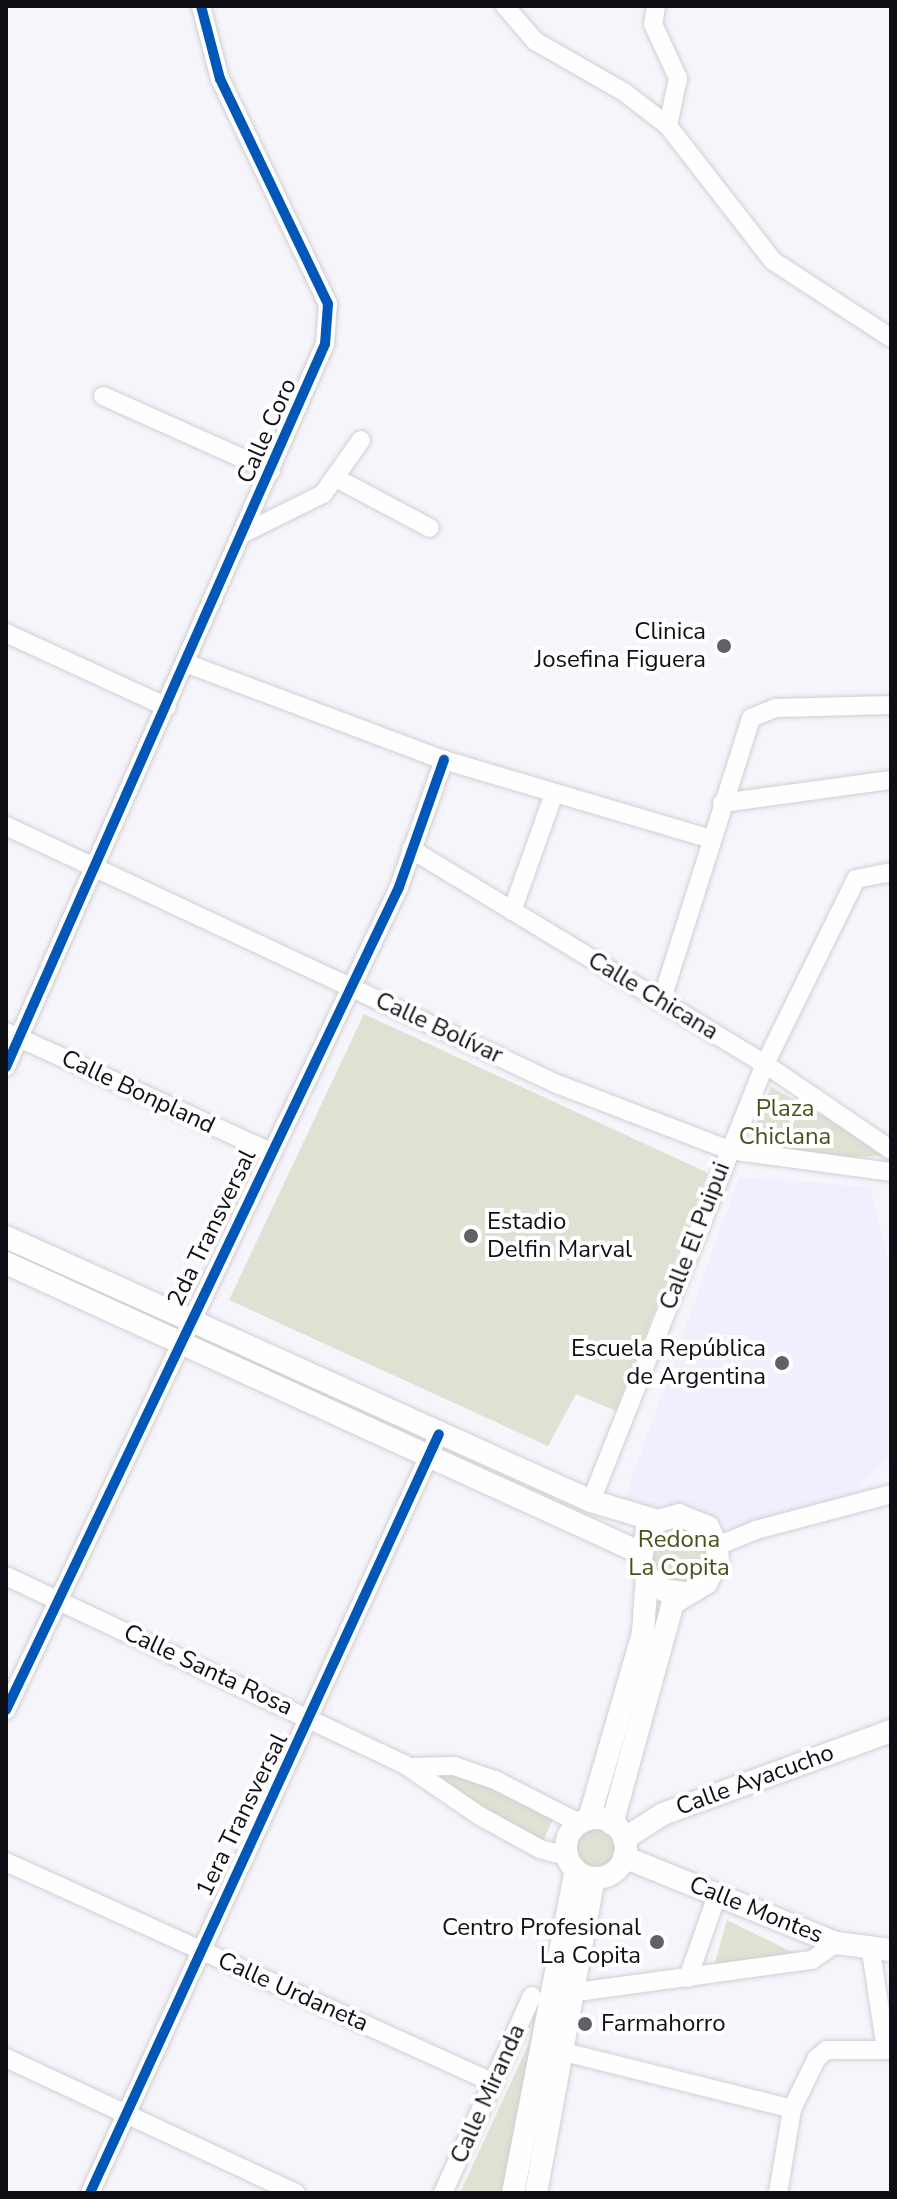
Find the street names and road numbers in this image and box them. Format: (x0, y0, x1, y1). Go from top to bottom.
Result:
street label: Calle Coro (231, 374, 303, 488)
street label: Calle Chicana (583, 946, 723, 1046)
street label: Calle Bolívar (371, 986, 507, 1070)
street label: Calle Bonpland (57, 1044, 219, 1140)
street label: 2da Transversal (162, 1145, 262, 1311)
street label: Calle El Puipui (654, 1158, 736, 1314)
street label: Calle Santa Rosa (119, 1618, 297, 1722)
street label: 1era Transversal (190, 1729, 294, 1901)
street label: Calle Ayacucho (672, 1738, 838, 1822)
street label: Calle Montes (685, 1870, 827, 1950)
street label: Calle Urdaneta (213, 1946, 373, 2038)
street label: Calle Miranda (445, 2020, 531, 2168)

